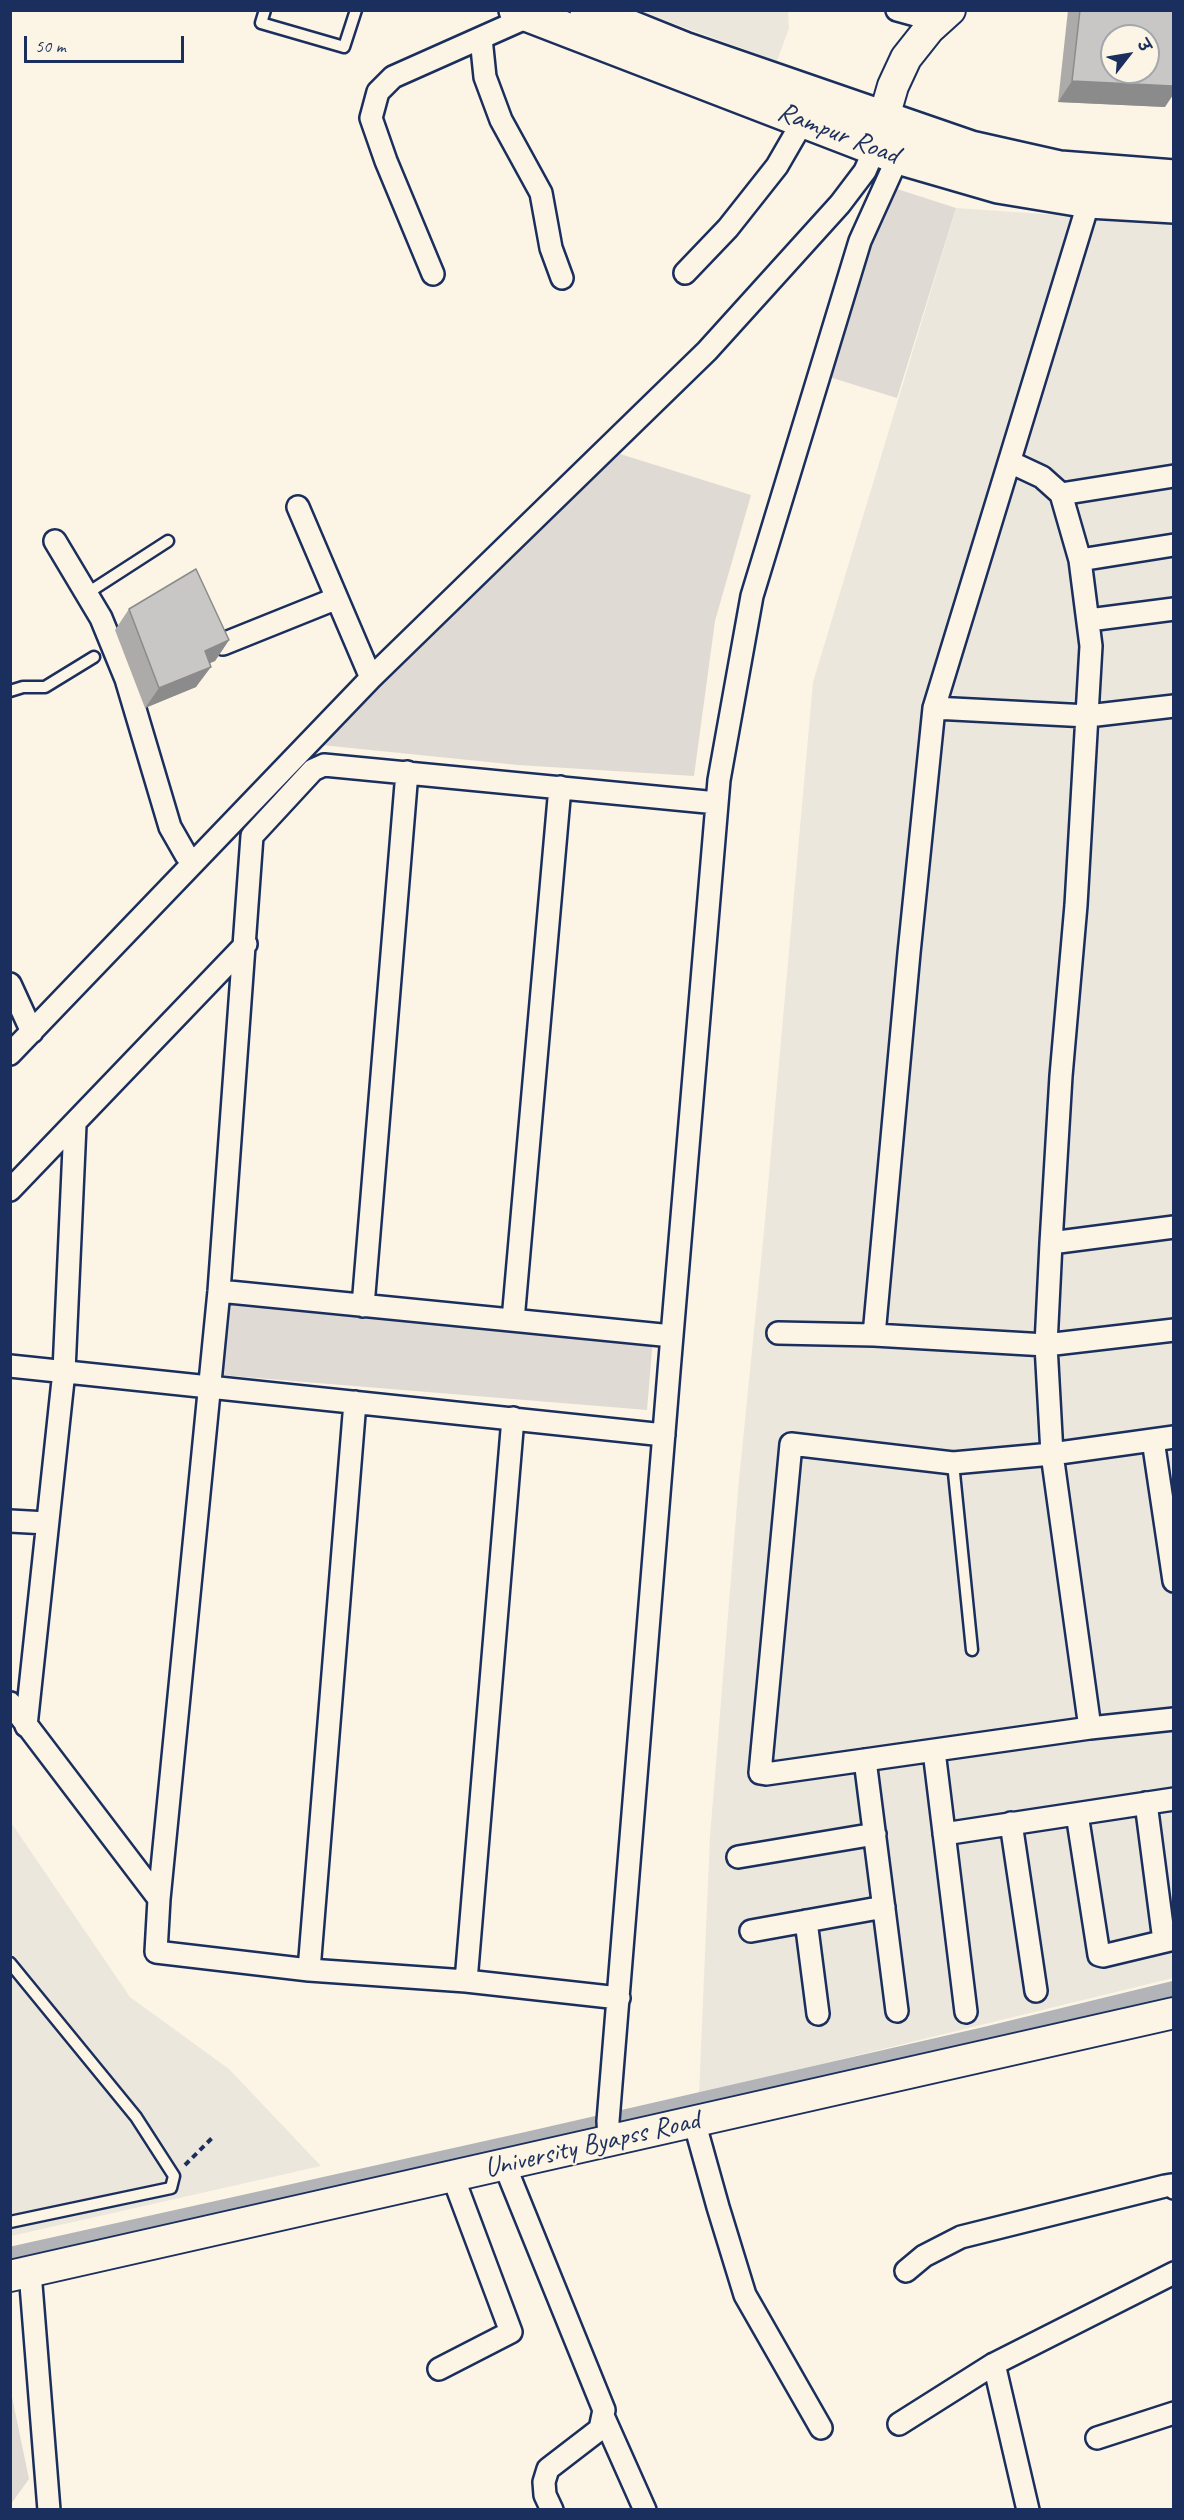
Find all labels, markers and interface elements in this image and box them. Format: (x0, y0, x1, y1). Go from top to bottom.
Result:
scale bar (27, 24, 188, 62)
north arrow (1100, 24, 1160, 84)
text: 50 m (35, 35, 66, 57)
text: उ (1132, 36, 1155, 55)
street label: Rampur Road (773, 95, 903, 173)
street label: University Byapss Road (481, 2104, 703, 2186)

